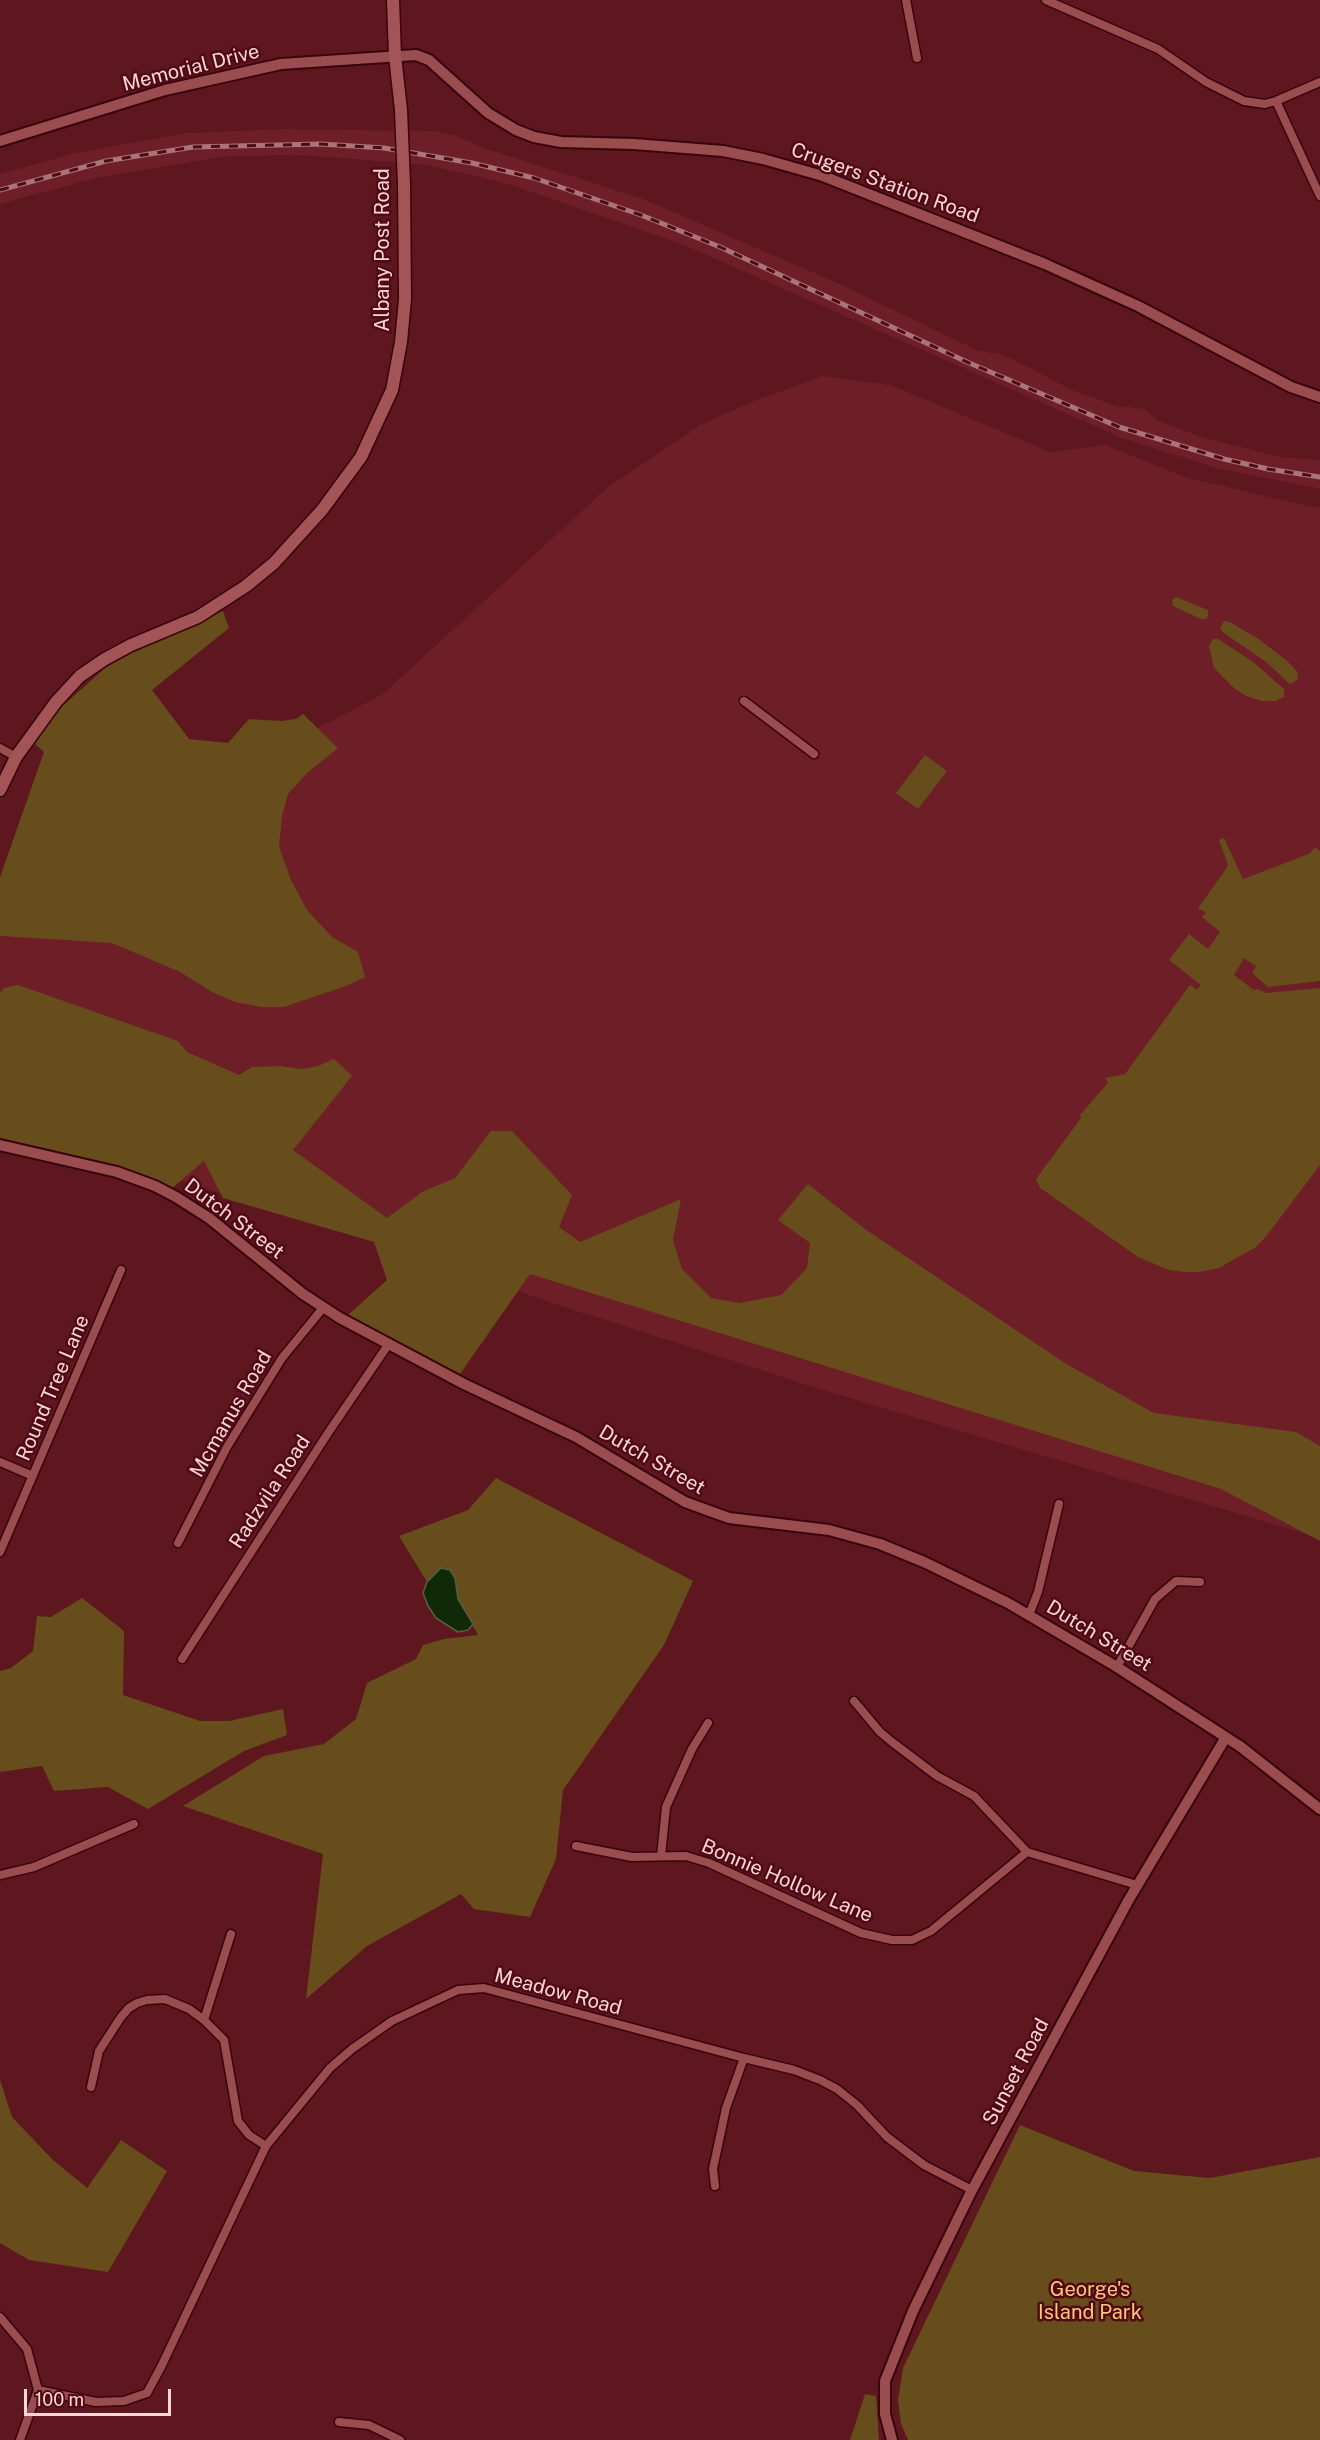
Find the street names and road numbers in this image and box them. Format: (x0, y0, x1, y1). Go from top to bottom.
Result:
street label: Memorial Drive (120, 39, 262, 97)
street label: Crugers Station Road (788, 138, 982, 228)
street label: Albany Post Road (371, 168, 395, 332)
street label: Dutch Street (179, 1174, 289, 1264)
street label: Round Tree Lane (11, 1311, 95, 1465)
street label: Mcmanus Road (185, 1346, 277, 1482)
street label: Dutch Street (595, 1420, 709, 1500)
street label: Radzvila Road (224, 1431, 316, 1553)
street label: Dutch Street (1042, 1595, 1156, 1677)
street label: Bonnie Hollow Lane (698, 1834, 876, 1928)
street label: Meadow Road (492, 1963, 624, 2021)
street label: Sunset Road (978, 2014, 1054, 2130)

